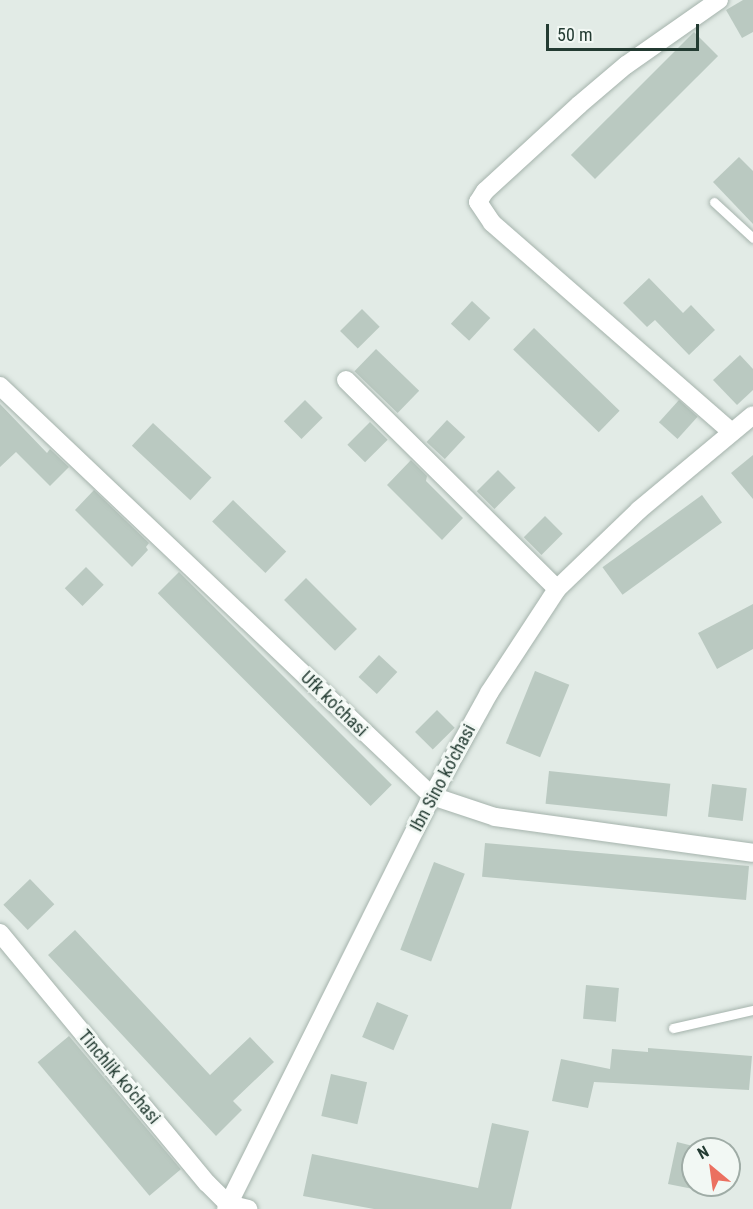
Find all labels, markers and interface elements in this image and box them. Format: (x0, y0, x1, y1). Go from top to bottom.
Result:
scale bar (549, 12, 702, 50)
text: 50 m (557, 24, 592, 45)
street label: Ufk ko'chasi (296, 667, 372, 741)
street label: Ibn Sino ko'chasi (406, 721, 480, 835)
street label: Tinchlik ko'chasi (73, 1026, 165, 1128)
north arrow (681, 1137, 741, 1197)
text: N (694, 1142, 712, 1163)

